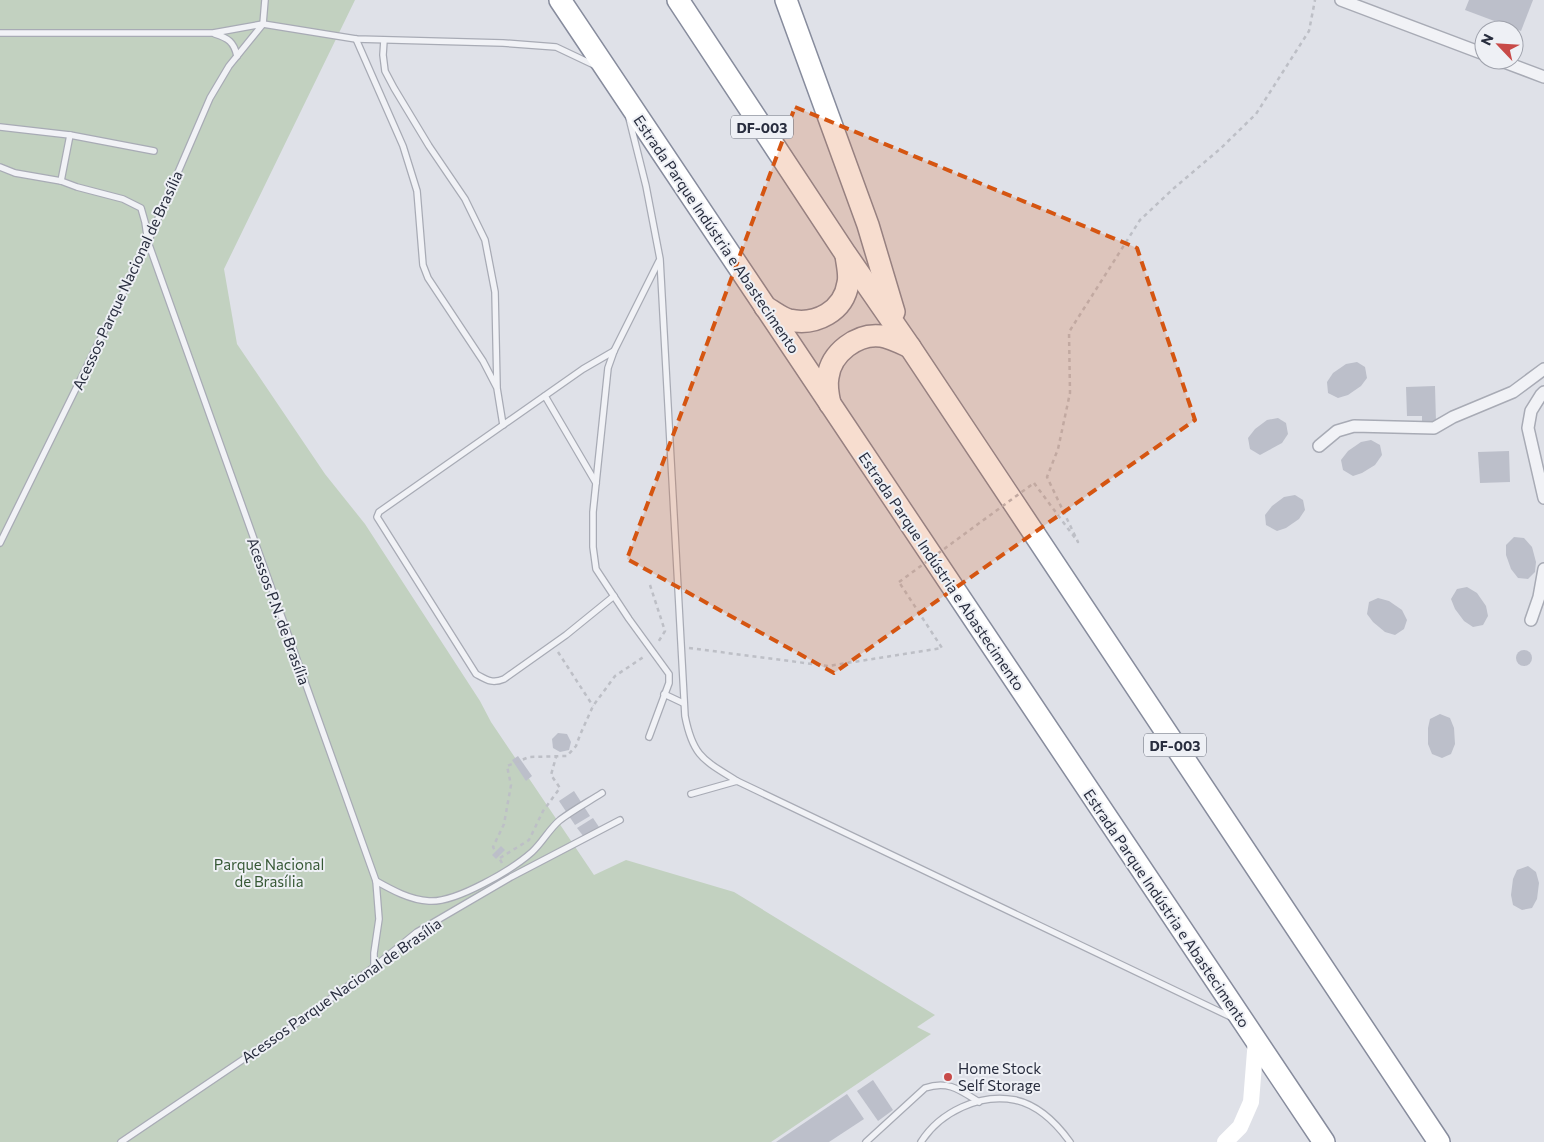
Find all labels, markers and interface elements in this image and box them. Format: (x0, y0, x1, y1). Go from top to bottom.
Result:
north arrow (1474, 20, 1524, 70)
text: N (1477, 31, 1497, 48)
street label: Estrada Parque Indústria e Abastecimento (630, 111, 804, 357)
road number: DF-003 (731, 115, 793, 138)
street label: Acessos Parque Nacional de Brasília (68, 167, 186, 393)
street label: Estrada Parque Indústria e Abastecimento (855, 448, 1029, 694)
street label: Acessos P.N. de Brasília (244, 535, 314, 687)
road number: DF-003 (1144, 734, 1206, 756)
street label: Estrada Parque Indústria e Abastecimento (1080, 785, 1254, 1031)
park label: Parque Nacional de Brasília (214, 855, 324, 890)
street label: Acessos Parque Nacional de Brasília (238, 914, 444, 1066)
place label: Home Stock Self Storage (958, 1059, 1041, 1094)
marker: Home Stock Self Storage (942, 1071, 954, 1083)

